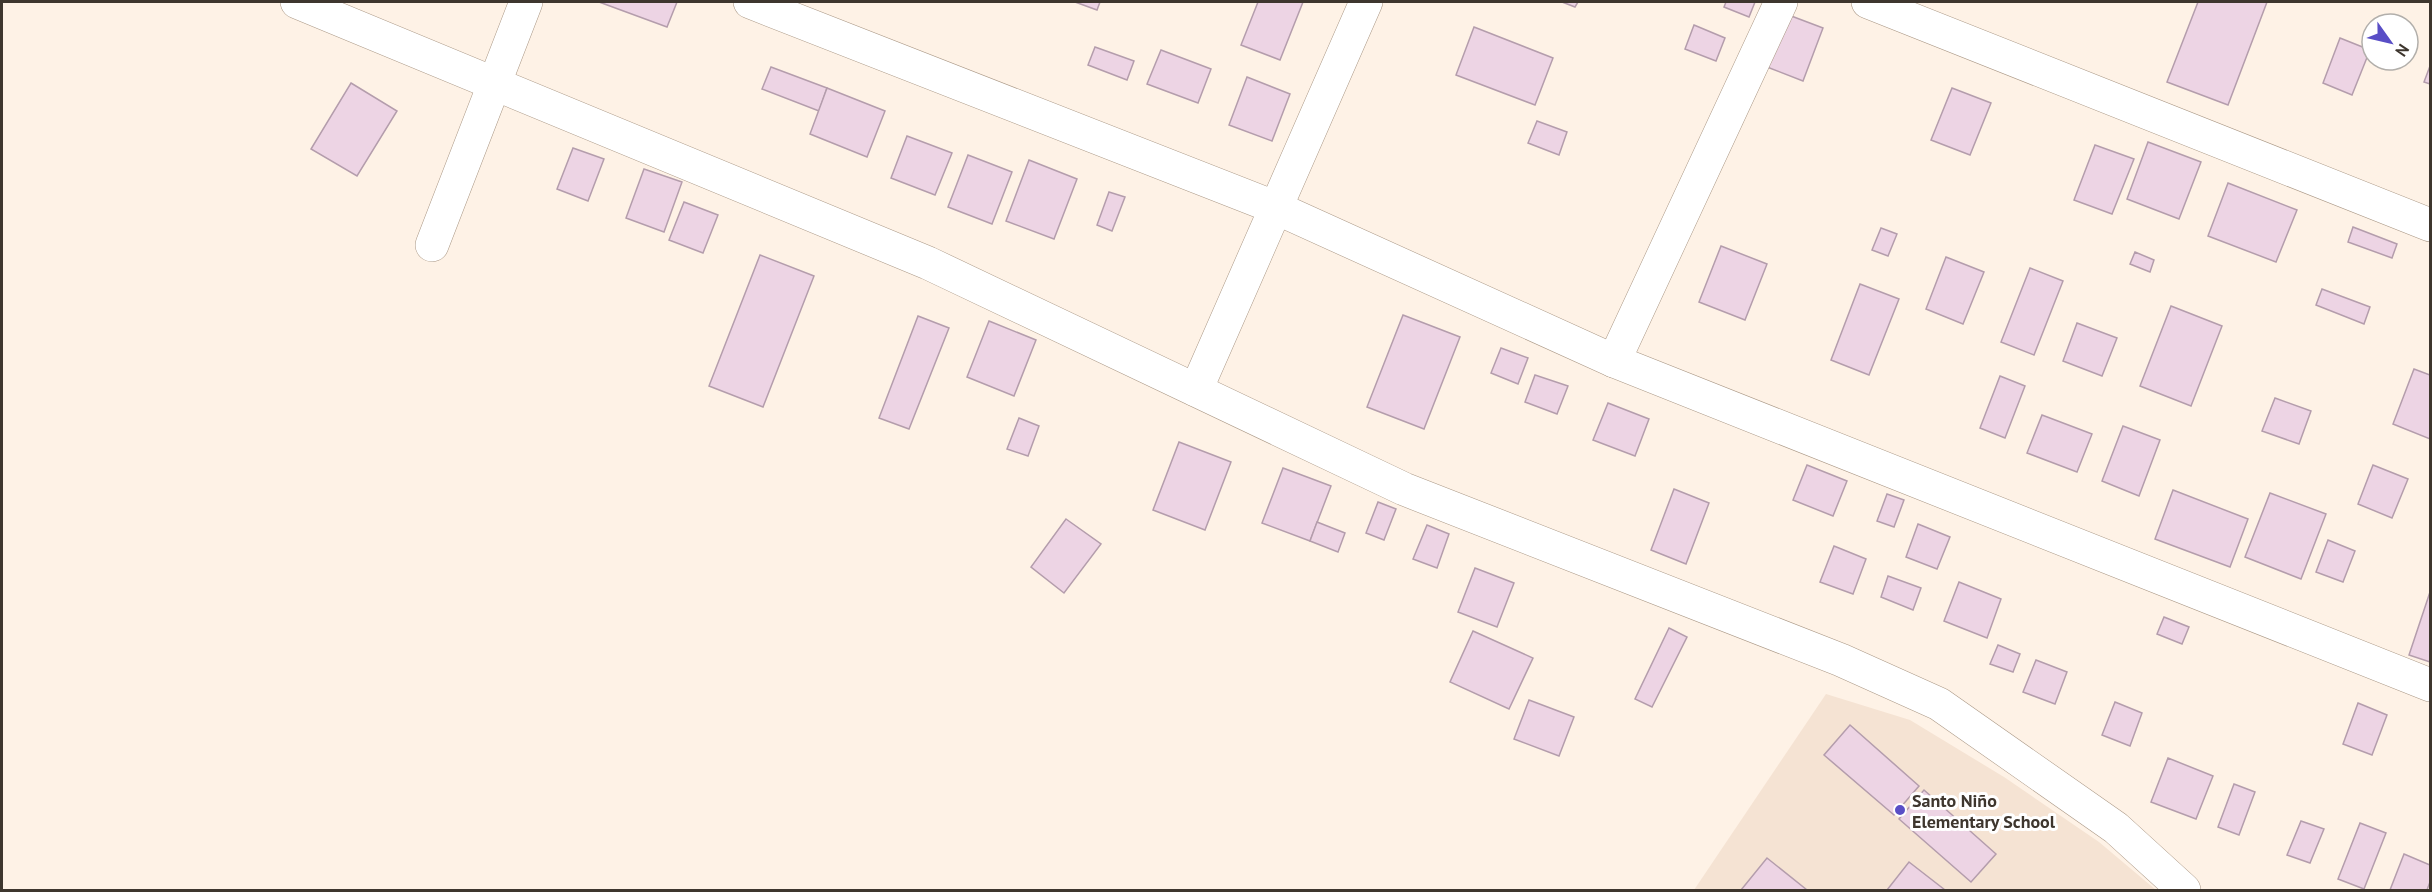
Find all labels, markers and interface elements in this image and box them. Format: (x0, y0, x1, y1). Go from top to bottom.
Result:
north arrow (2360, 12, 2420, 72)
text: N (2391, 40, 2414, 60)
place label: Santo Niño Elementary School (1912, 789, 2056, 833)
marker: Santo Niño Elementary School (1893, 803, 1907, 817)

